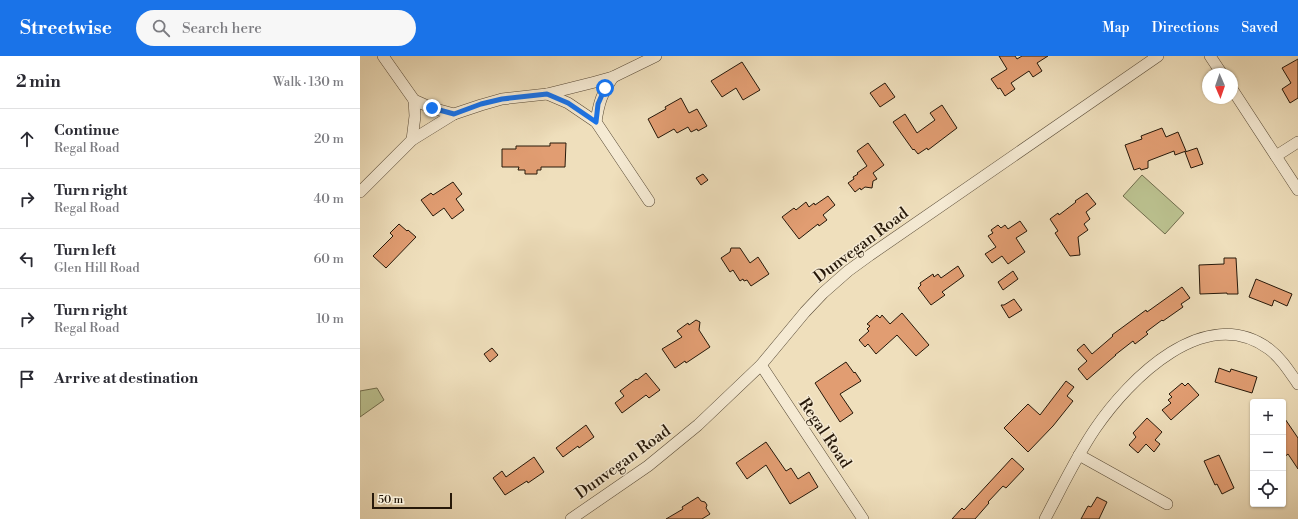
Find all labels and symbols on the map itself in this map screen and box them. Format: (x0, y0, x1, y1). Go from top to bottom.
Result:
north arrow (1202, 68, 1238, 104)
route start (596, 79, 614, 97)
route end (423, 99, 441, 117)
street label: Dunvegan Road (810, 203, 912, 287)
street label: Regal Road (794, 394, 856, 472)
street label: Dunvegan Road (571, 421, 675, 503)
scale bar (372, 491, 452, 510)

